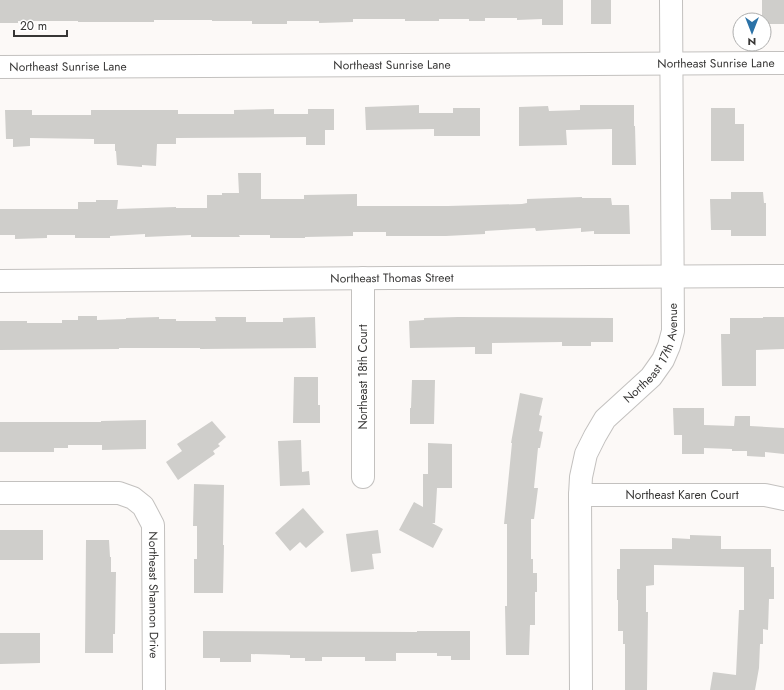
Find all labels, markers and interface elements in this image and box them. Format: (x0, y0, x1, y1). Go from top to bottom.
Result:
scale bar (14, 12, 67, 38)
north arrow (732, 12, 772, 52)
text: 20 m (20, 17, 47, 35)
text: N (748, 34, 756, 50)
street label: Northeast Sunrise Lane (657, 54, 775, 73)
street label: Northeast Sunrise Lane (333, 56, 451, 74)
street label: Northeast Sunrise Lane (9, 57, 127, 76)
street label: Northeast Thomas Street (330, 269, 454, 287)
street label: Northeast 17th Avenue (619, 303, 682, 407)
street label: Northeast 18th Court (354, 324, 372, 430)
street label: Northeast Karen Court (625, 486, 739, 504)
street label: Northeast Shannon Drive (144, 531, 163, 658)

